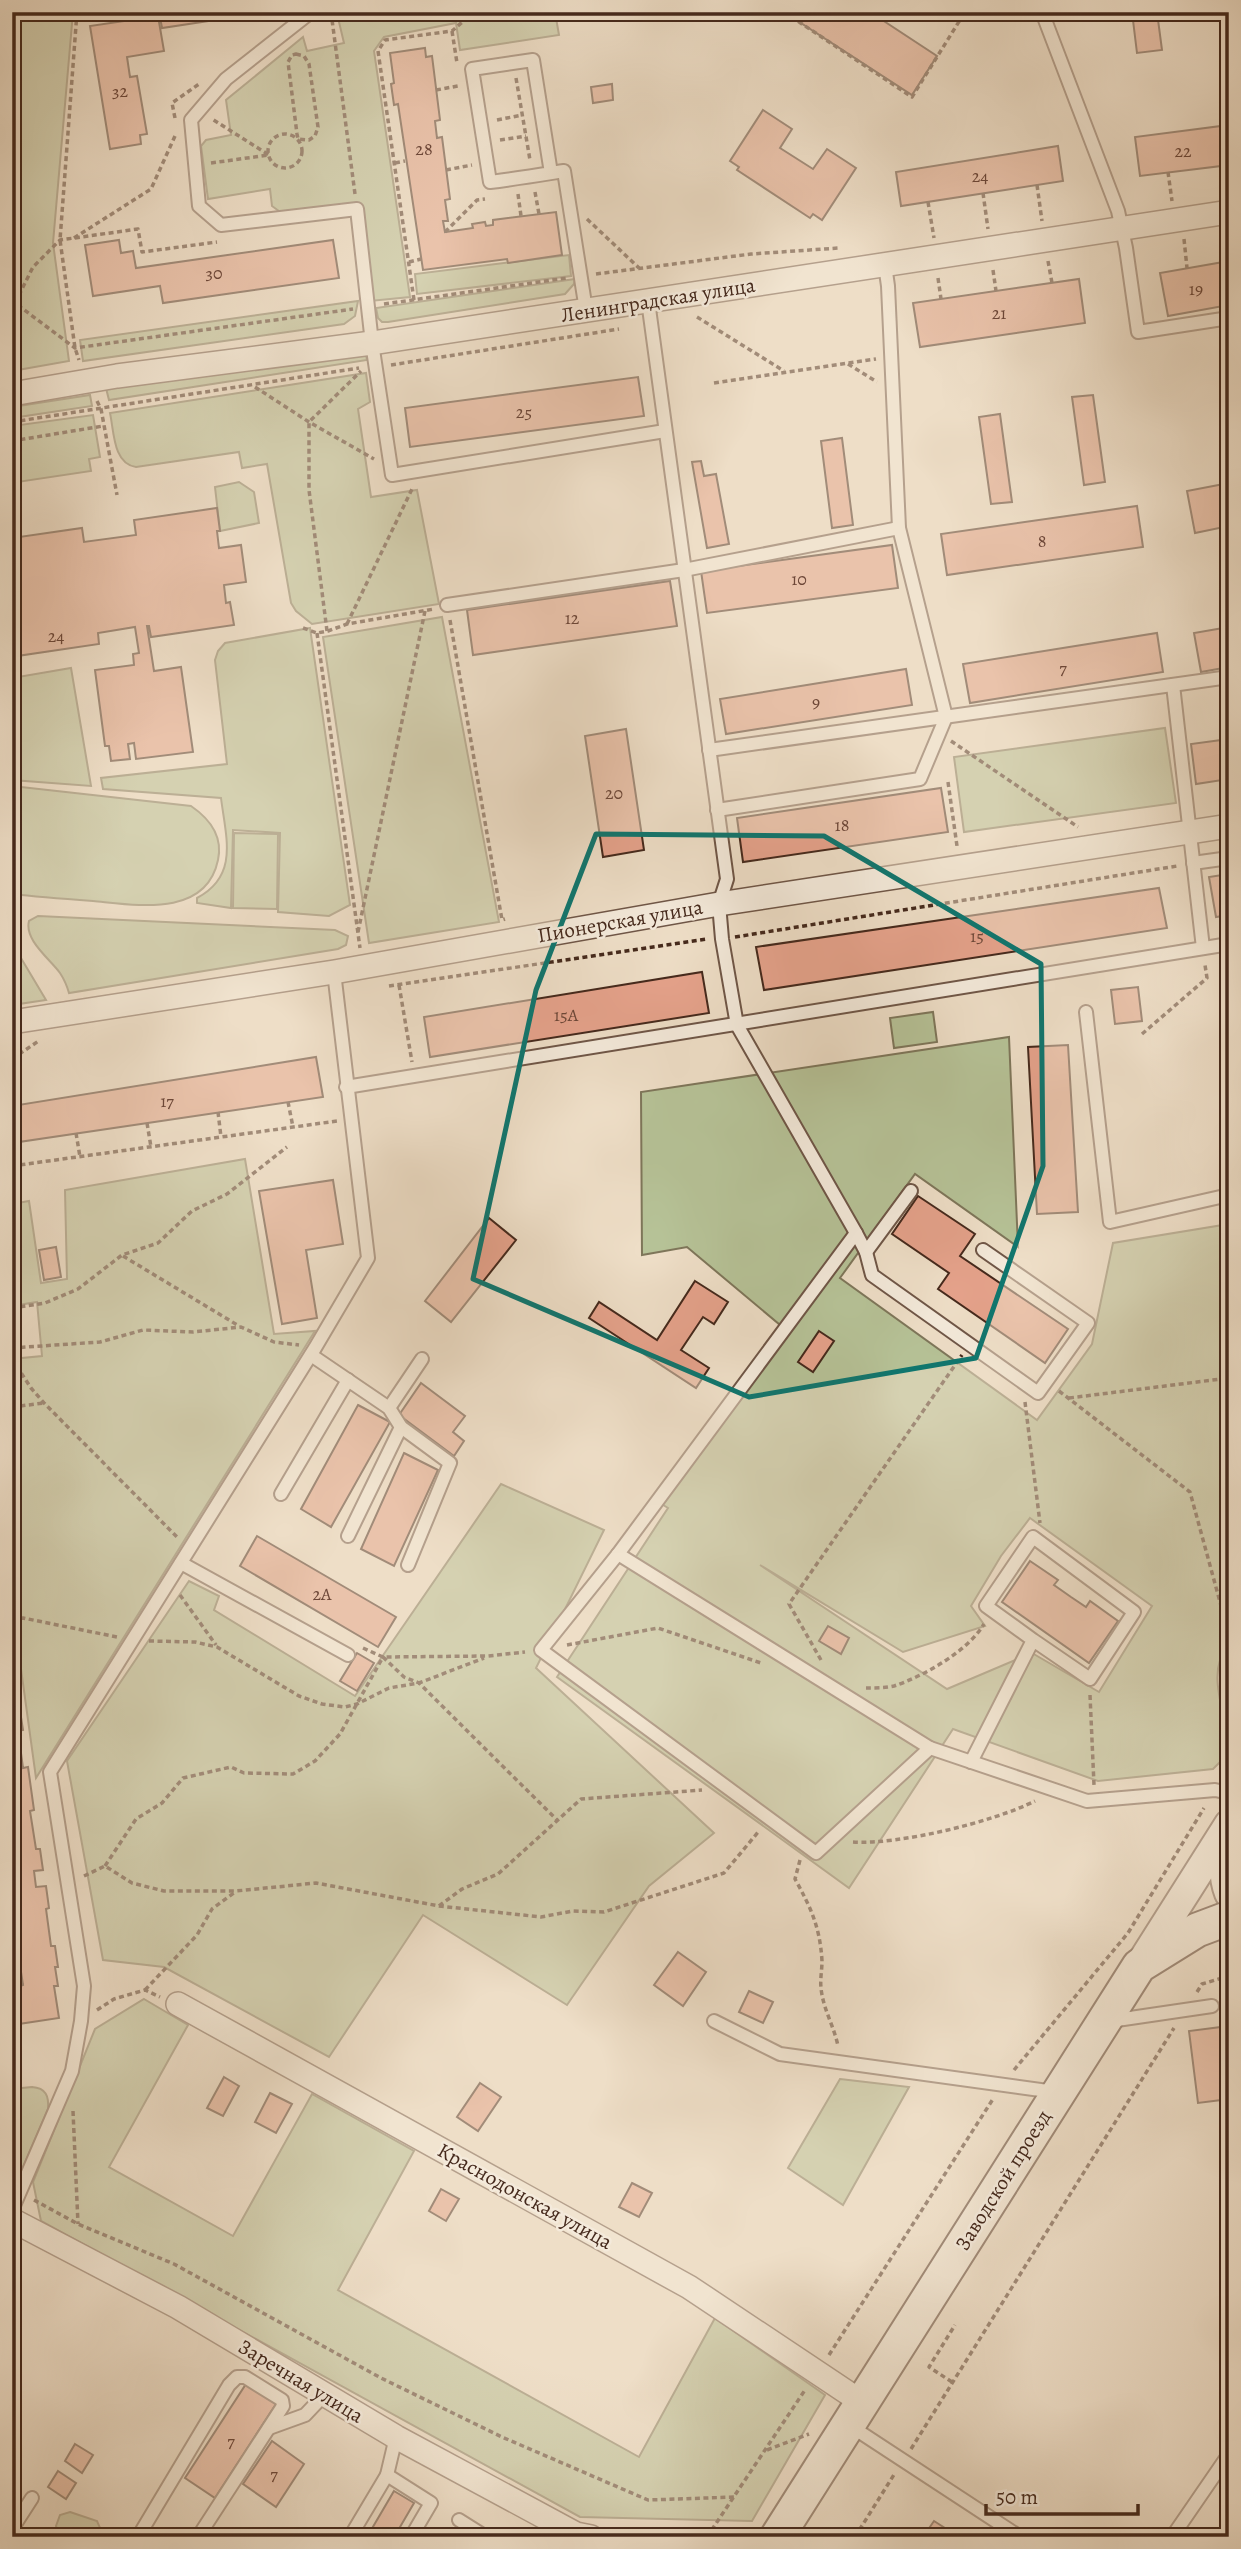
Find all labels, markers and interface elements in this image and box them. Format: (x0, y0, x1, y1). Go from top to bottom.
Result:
house number: 32 (112, 79, 128, 103)
house number: 28 (415, 137, 433, 161)
house number: 22 (1174, 139, 1192, 163)
house number: 24 (972, 164, 988, 188)
house number: 30 (205, 261, 223, 285)
street label: Ленинградская улица (559, 271, 758, 329)
house number: 19 (1189, 277, 1203, 301)
house number: 21 (992, 301, 1006, 325)
house number: 25 (516, 400, 532, 424)
house number: 8 (1038, 529, 1046, 553)
house number: 10 (791, 567, 807, 591)
house number: 12 (565, 606, 580, 630)
house number: 24 (48, 624, 64, 648)
house number: 7 (1059, 656, 1067, 680)
house number: 9 (812, 690, 820, 714)
house number: 20 (605, 781, 623, 805)
house number: 18 (835, 813, 849, 837)
street label: Пионерская улица (535, 893, 705, 949)
house number: 15 (970, 924, 984, 948)
house number: 15А (554, 1003, 579, 1027)
house number: 17 (160, 1089, 174, 1113)
house number: 2А (312, 1582, 332, 1606)
street label: Заводской проезд (949, 2104, 1057, 2256)
street label: Краснодонская улица (433, 2136, 618, 2256)
street label: Заречная улица (233, 2333, 369, 2430)
house number: 7 (227, 2429, 235, 2453)
house number: 7 (270, 2462, 278, 2486)
scale bar (986, 2472, 1138, 2516)
text: 50 m (996, 2483, 1038, 2511)

